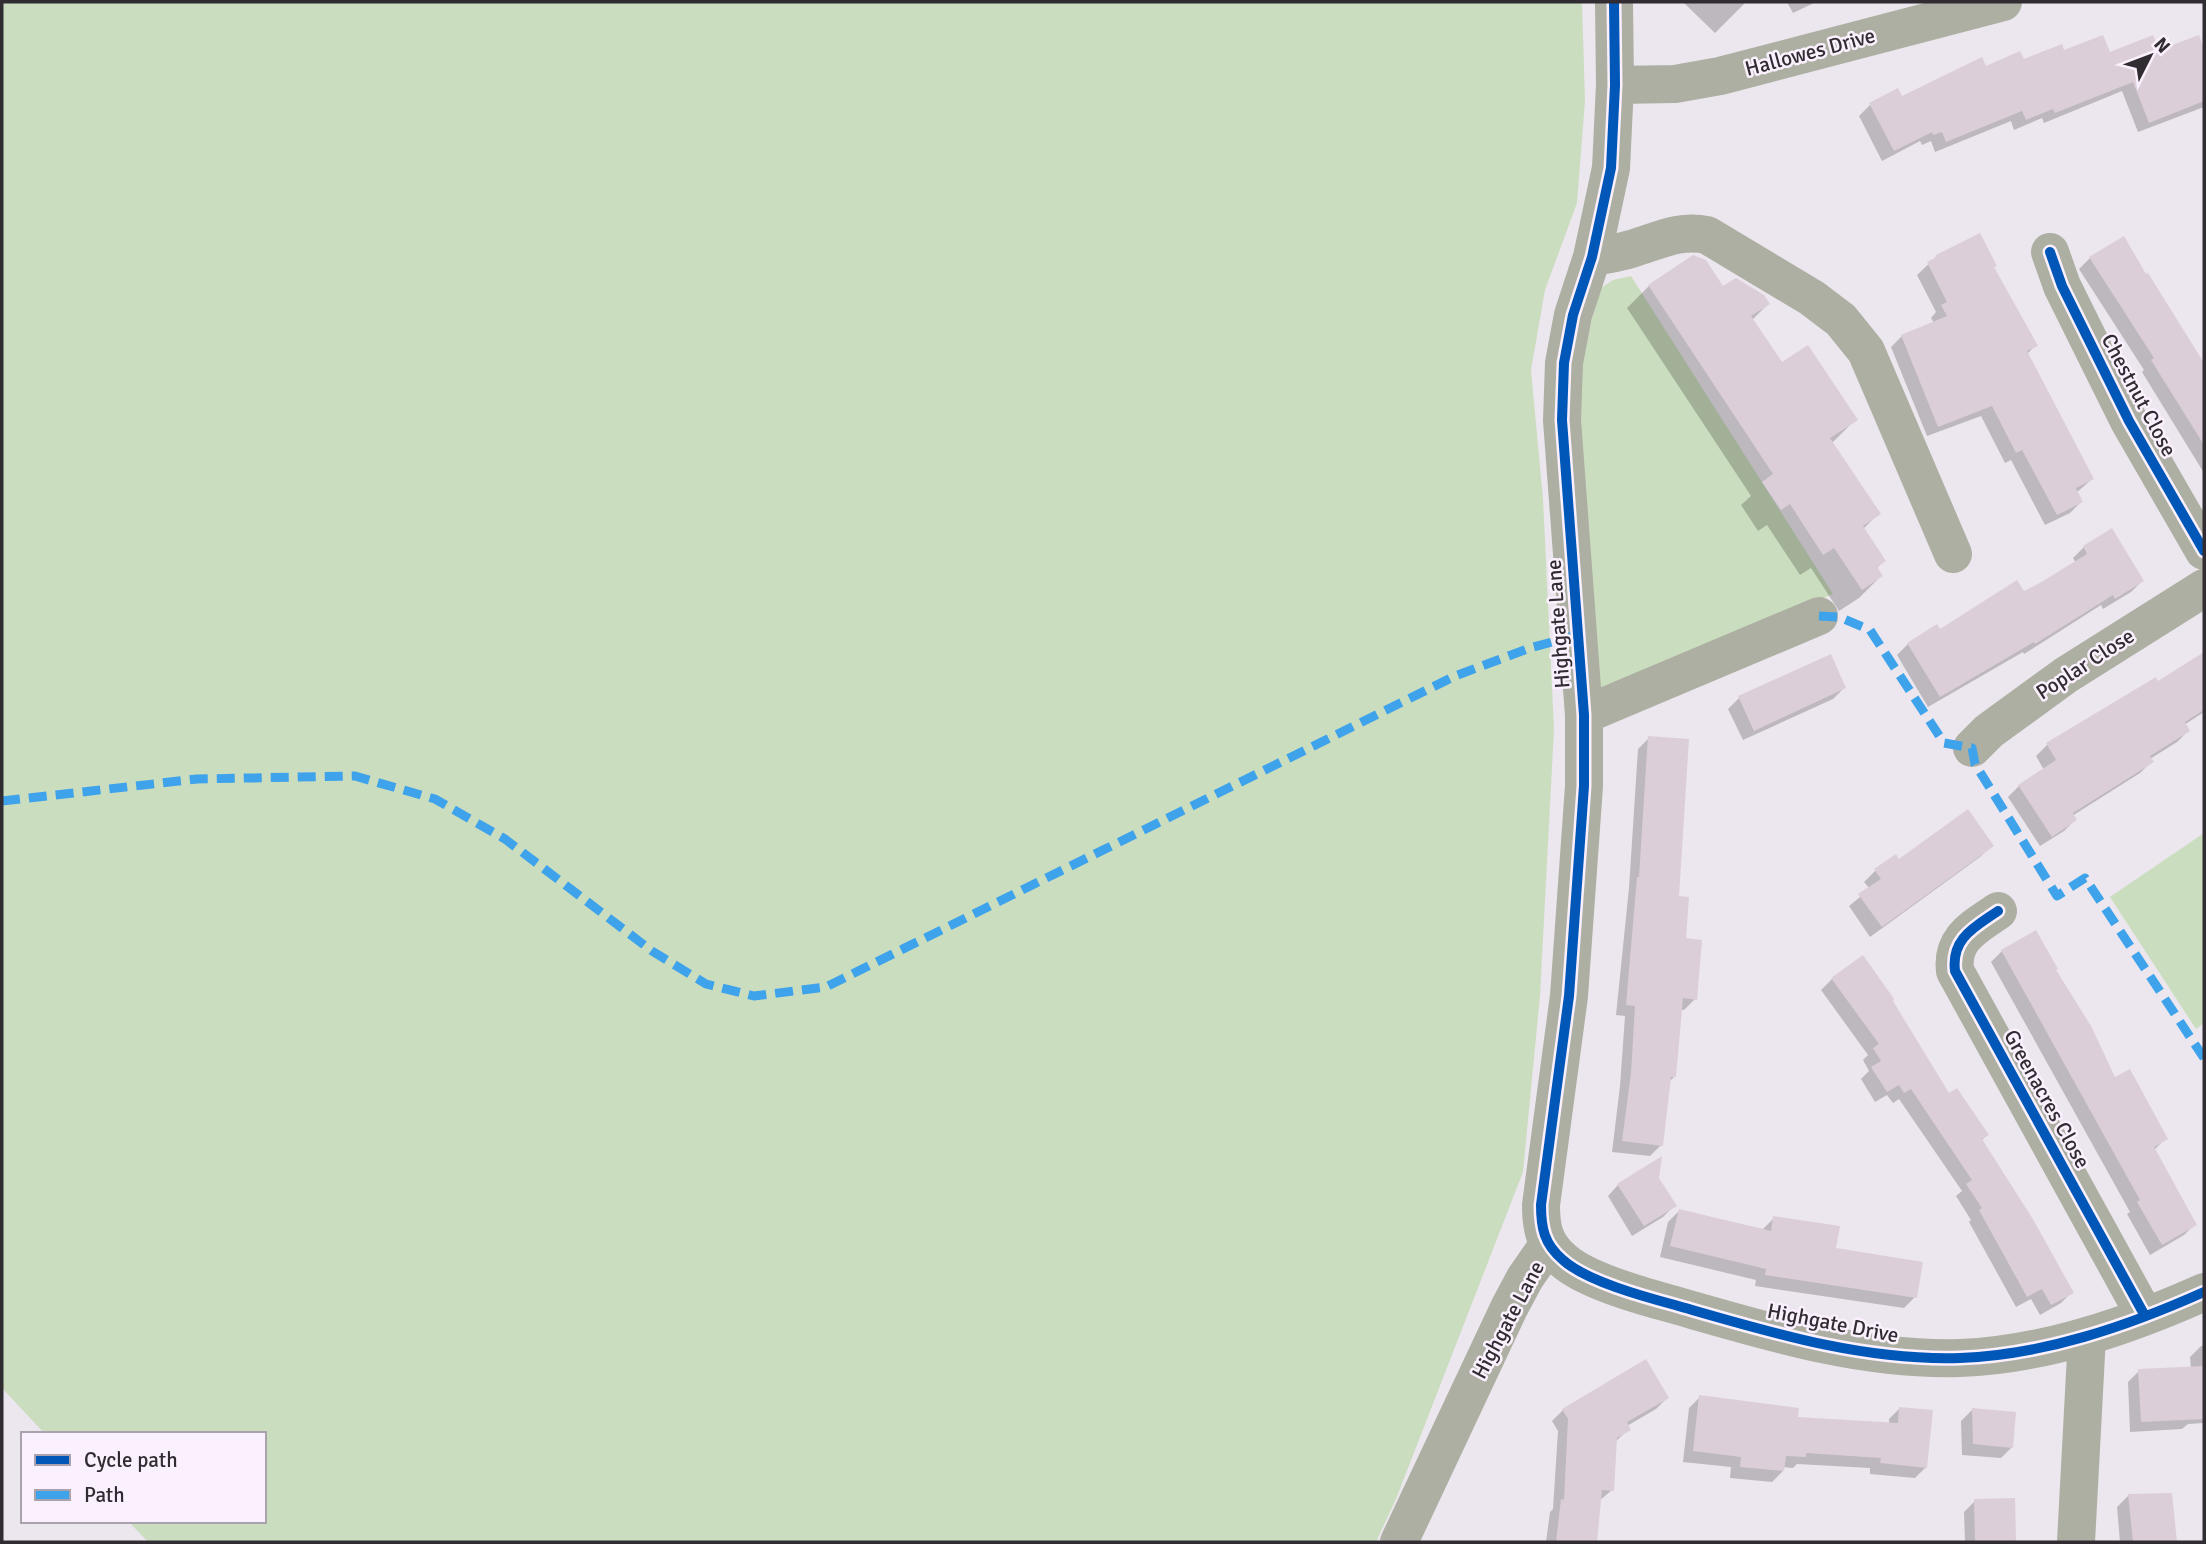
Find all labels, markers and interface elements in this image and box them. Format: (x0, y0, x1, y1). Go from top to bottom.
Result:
north arrow (2115, 21, 2185, 91)
street label: Hallowes Drive (1742, 22, 1878, 82)
text: N (2149, 32, 2175, 58)
street label: Chestnut Close (2096, 329, 2182, 461)
street label: Highgate Lane (1541, 558, 1575, 690)
street label: Poplar Close (2031, 623, 2139, 705)
street label: Greenacres Close (1998, 1025, 2096, 1173)
street label: Highgate Lane (1466, 1257, 1550, 1383)
street label: Highgate Drive (1765, 1298, 1901, 1348)
legend (21, 1432, 266, 1523)
text: Cycle path (84, 1447, 178, 1473)
text: Path (84, 1482, 125, 1508)

